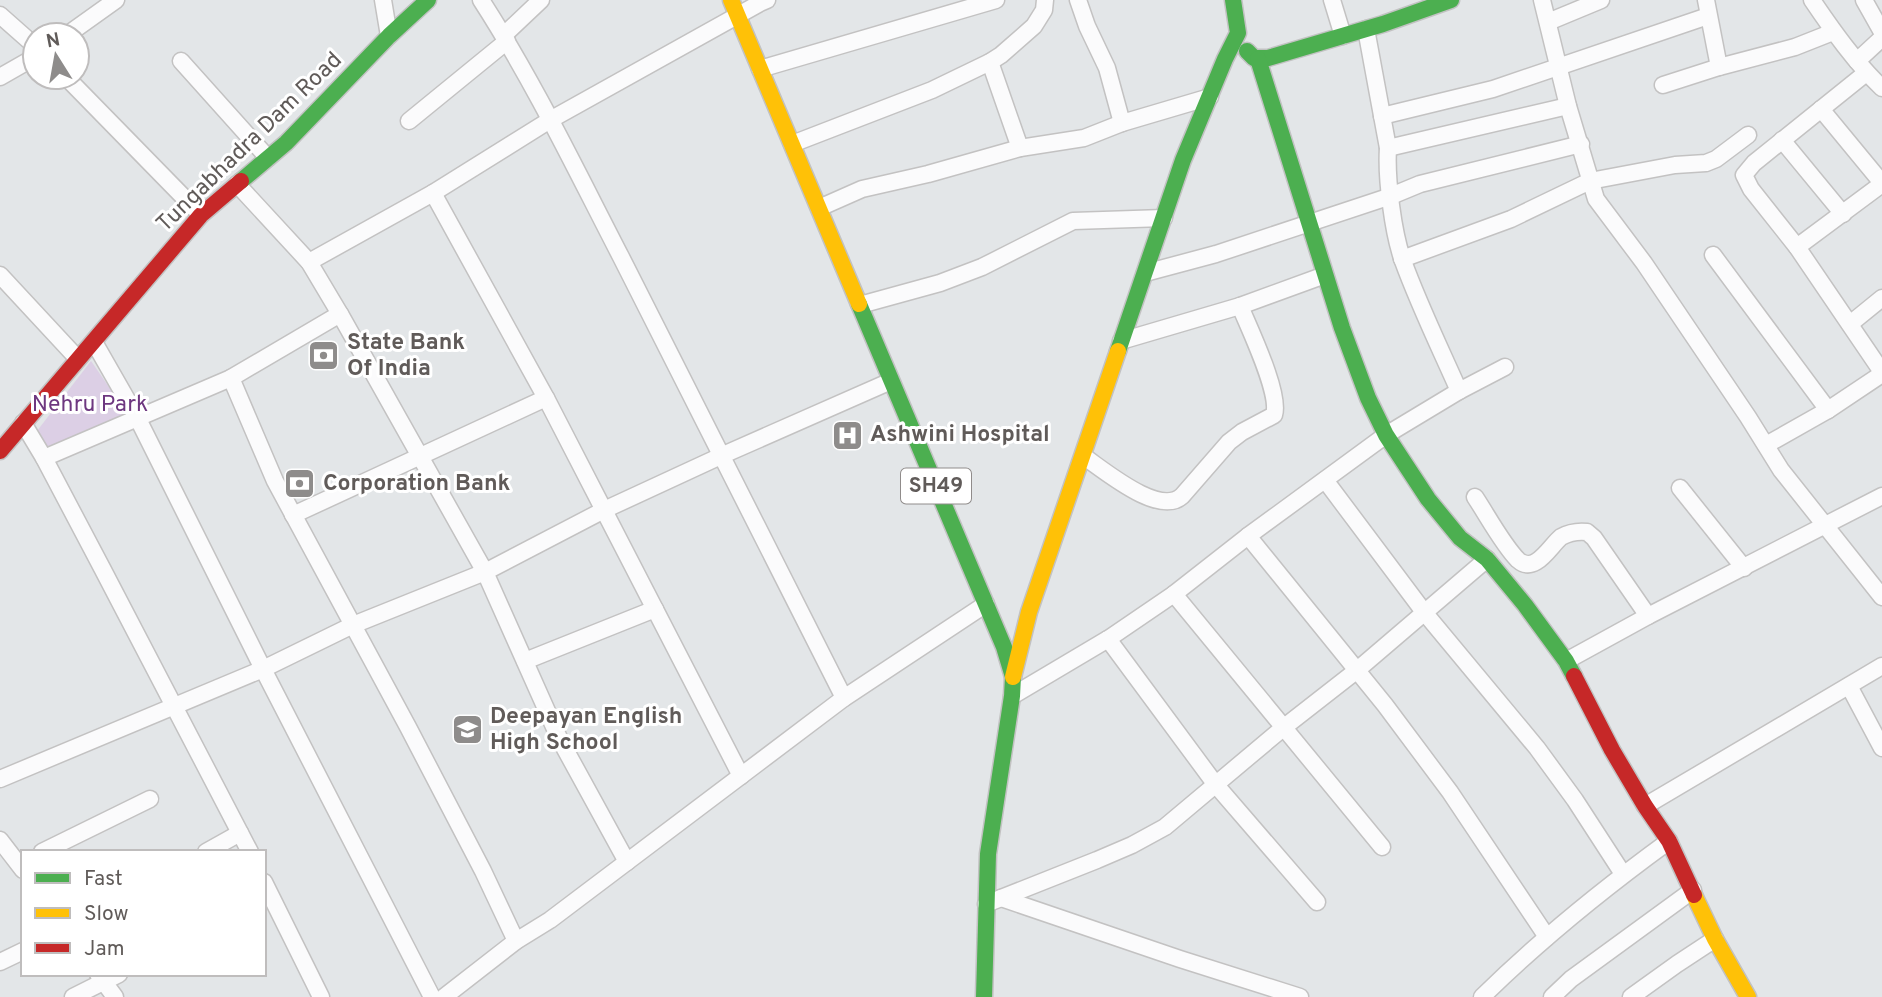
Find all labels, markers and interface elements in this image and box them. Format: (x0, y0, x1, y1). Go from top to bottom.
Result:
north arrow (21, 21, 91, 91)
text: N (44, 28, 62, 54)
street label: Tungabhadra Dam Road (151, 47, 349, 239)
place label: State Bank Of India (347, 329, 465, 384)
bank icon: State Bank Of India (307, 339, 341, 373)
park label: Nehru Park (32, 391, 148, 420)
hospital icon: Ashwini Hospital (830, 418, 864, 452)
place label: Ashwini Hospital (870, 421, 1050, 450)
bank icon: Corporation Bank (283, 467, 317, 501)
road number: SH49 (901, 468, 971, 504)
place label: Corporation Bank (323, 470, 511, 499)
place label: Deepayan English High School (490, 703, 682, 758)
school or university icon: Deepayan English High School (450, 713, 484, 747)
legend (21, 850, 266, 976)
text: Fast (84, 866, 123, 893)
text: Slow (84, 901, 129, 928)
text: Jam (84, 936, 125, 963)

